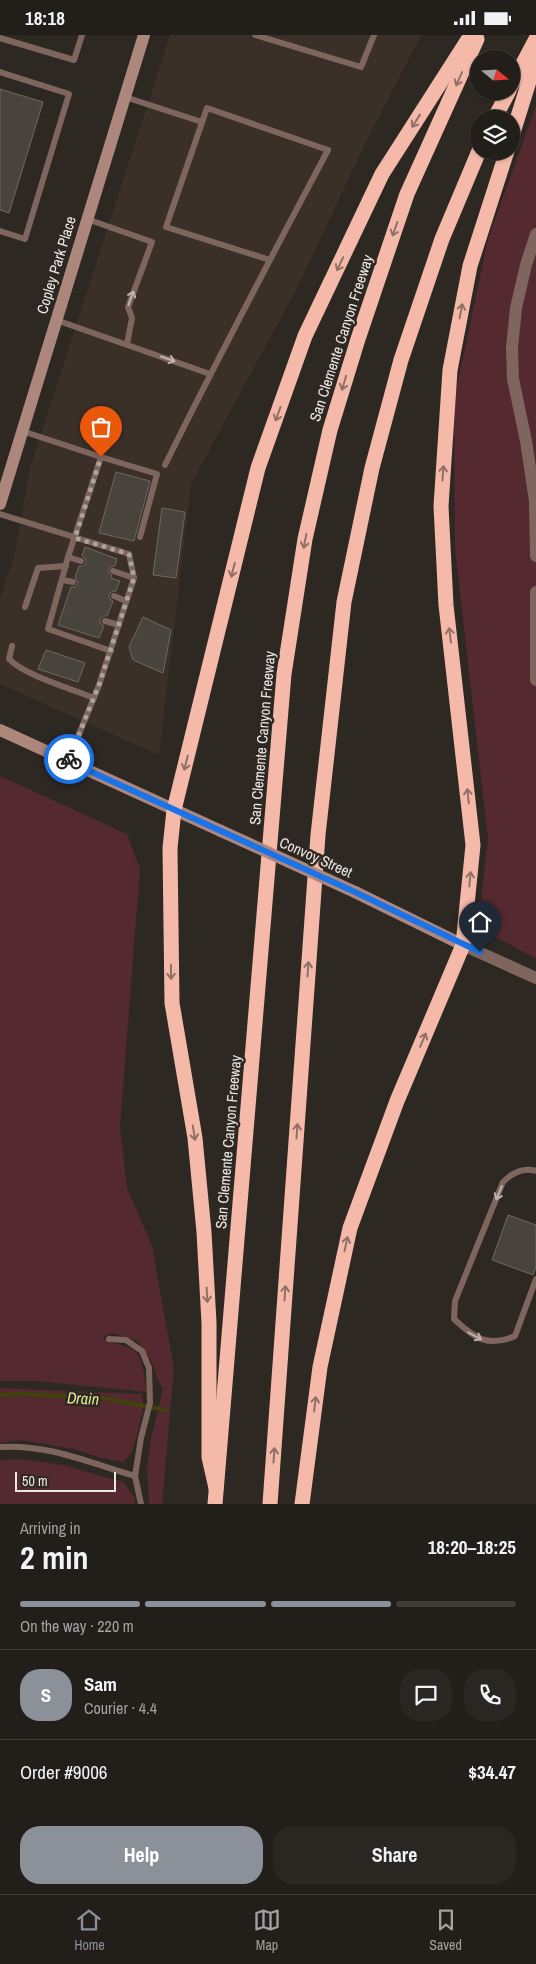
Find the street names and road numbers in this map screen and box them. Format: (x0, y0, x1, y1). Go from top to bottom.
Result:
street label: Copley Park Place (31, 213, 81, 316)
street label: San Clemente Canyon Freeway (304, 251, 378, 424)
street label: San Clemente Canyon Freeway (244, 649, 280, 826)
street label: Convoy Street (276, 832, 356, 883)
street label: San Clemente Canyon Freeway (210, 1053, 246, 1230)

